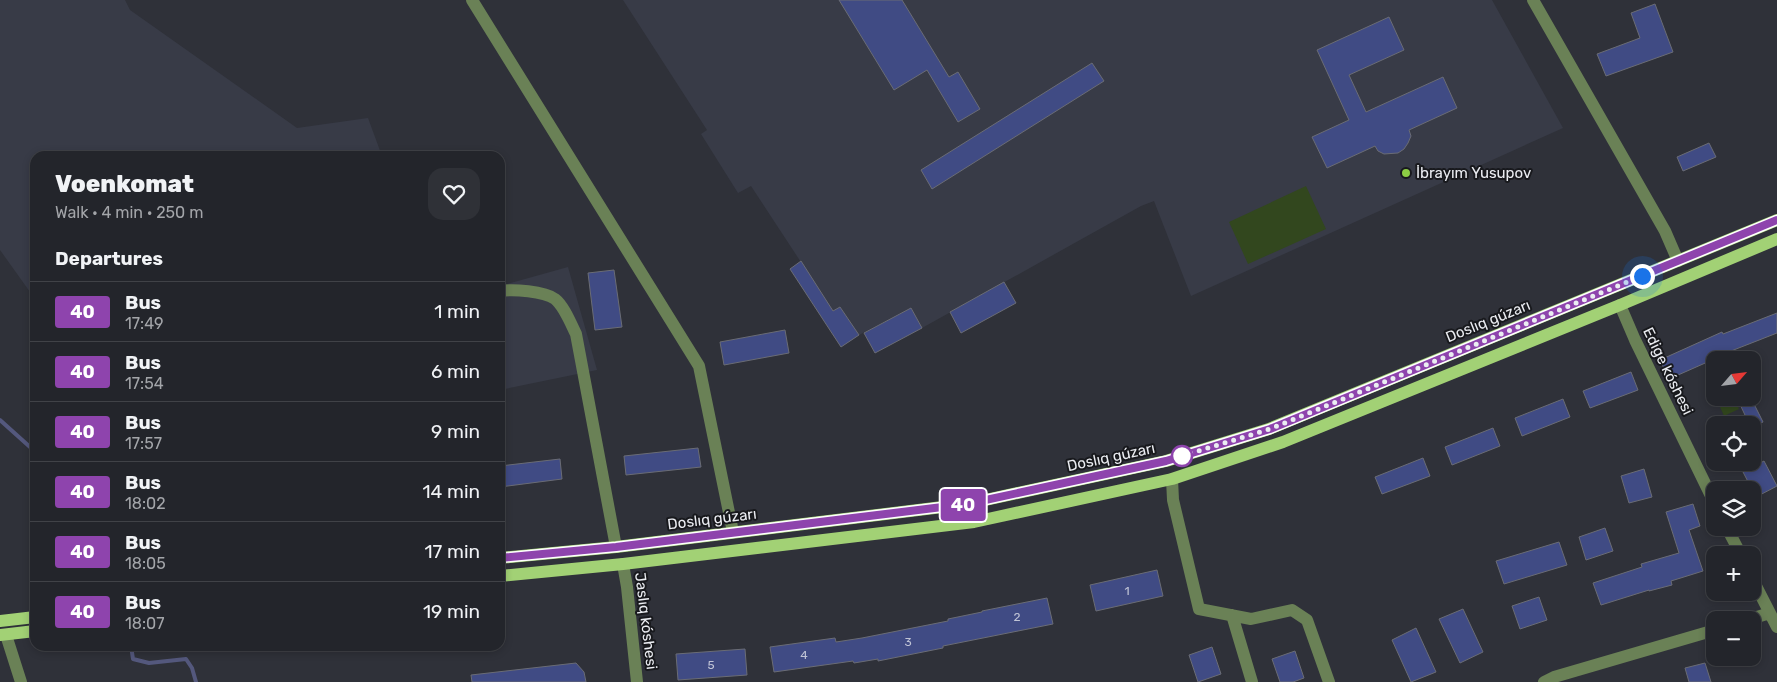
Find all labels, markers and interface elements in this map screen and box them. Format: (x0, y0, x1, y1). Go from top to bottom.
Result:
place label: İbrayım Yusupov (1416, 164, 1531, 182)
marker: İbrayım Yusupov (1400, 167, 1412, 179)
button: heart (428, 168, 480, 220)
text: Voenkomat (55, 170, 194, 198)
text: Walk · 4 min · 250 m (55, 203, 203, 222)
text: Departures (55, 247, 163, 270)
your location (1630, 264, 1655, 289)
text: Bus (125, 291, 161, 314)
street label: Doslıq gúzarı (1443, 296, 1533, 346)
text: 1 min (434, 300, 480, 323)
text: 40 (70, 301, 95, 323)
text: 17:49 (125, 314, 163, 333)
street label: Edige kóshesi (1639, 324, 1697, 418)
text: Bus (125, 351, 161, 374)
north arrow (1706, 351, 1761, 406)
map controls (1706, 351, 1761, 666)
text: 6 min (431, 360, 480, 383)
text: 40 (70, 361, 95, 383)
text: 17:54 (125, 374, 164, 393)
text: Bus (125, 411, 161, 434)
button: locate (1706, 416, 1761, 471)
text: 9 min (431, 420, 480, 443)
text: 40 (70, 421, 95, 443)
text: 17:57 (125, 434, 162, 453)
street label: Doslıq gúzarı (1065, 439, 1157, 475)
unlabelled marker (1171, 445, 1193, 467)
text: Bus (125, 471, 161, 494)
text: 14 min (422, 480, 480, 503)
text: 40 (70, 481, 95, 503)
button: layers (1706, 481, 1761, 536)
line badge: 40 (940, 489, 986, 521)
text: 18:02 (125, 494, 166, 513)
text: 40 (951, 494, 975, 516)
street label: Doslıq gúzarı (666, 505, 758, 533)
text: Bus (125, 531, 161, 554)
text: 17 min (424, 540, 480, 563)
text: 40 (70, 541, 95, 563)
button: + (1706, 546, 1761, 601)
text: 18:05 (125, 554, 166, 573)
street label: Jaslıq kóshesi (631, 571, 661, 671)
house number: 1 (1124, 584, 1130, 598)
text: Bus (125, 591, 161, 614)
text: 19 min (423, 600, 480, 623)
text: 40 (70, 601, 95, 623)
house number: 2 (1013, 610, 1021, 624)
button: − (1706, 611, 1761, 666)
text: 18:07 (125, 614, 165, 633)
house number: 3 (904, 635, 912, 649)
house number: 4 (800, 648, 808, 662)
house number: 5 (707, 658, 715, 672)

